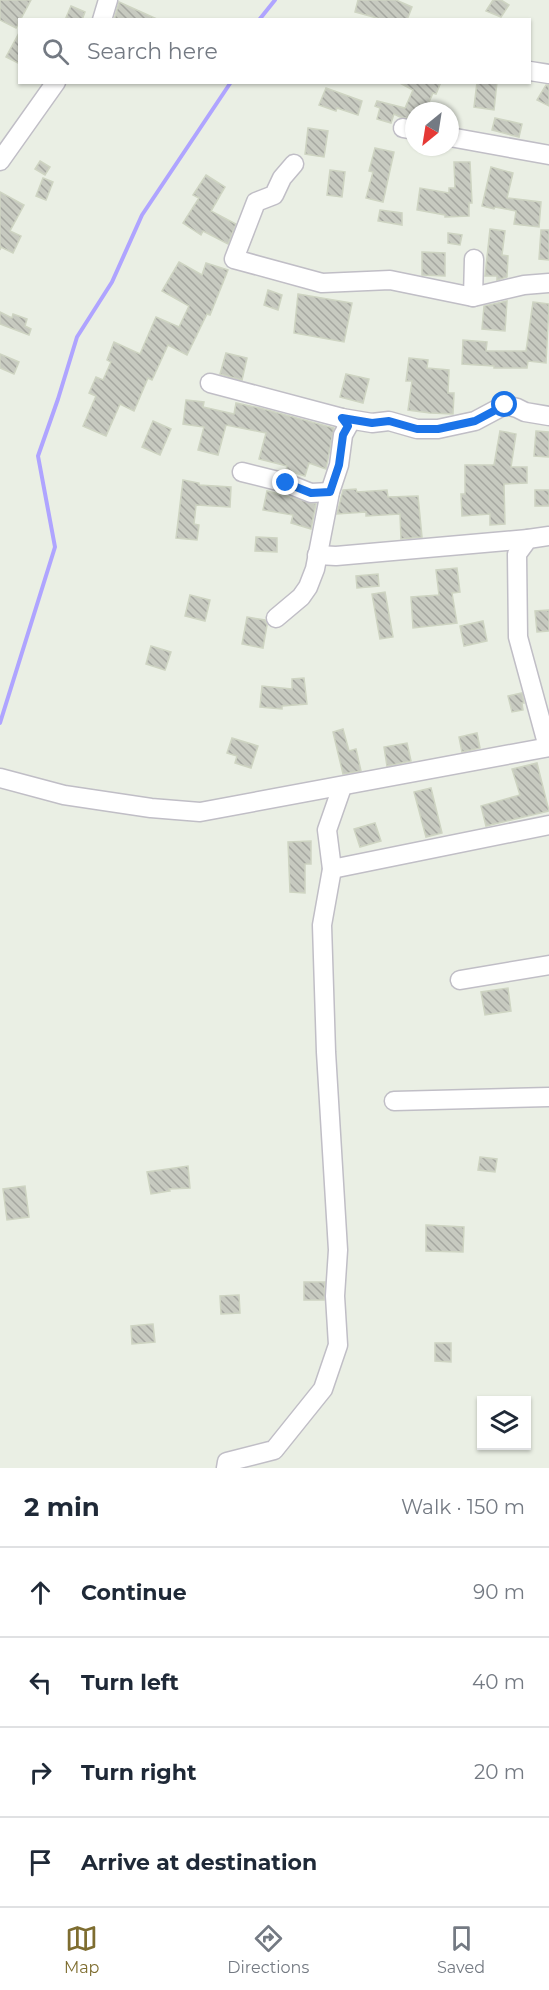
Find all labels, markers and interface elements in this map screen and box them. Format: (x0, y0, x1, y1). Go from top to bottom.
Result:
search box (18, 18, 531, 84)
icon: search (39, 35, 72, 68)
text: Search here (87, 38, 218, 65)
north arrow (405, 102, 459, 156)
route start (491, 391, 517, 417)
route end (272, 469, 298, 495)
map controls (477, 1396, 531, 1450)
button: layers (477, 1396, 531, 1450)
text: 2 min (24, 1491, 100, 1523)
text: Walk · 150 m (401, 1495, 525, 1519)
icon: ahead (24, 1576, 57, 1609)
text: Continue (81, 1579, 187, 1606)
text: 90 m (473, 1580, 525, 1604)
icon: left (24, 1666, 57, 1699)
text: Turn left (81, 1669, 179, 1696)
text: 40 m (472, 1670, 525, 1694)
icon: right (24, 1756, 57, 1789)
text: Turn right (81, 1759, 196, 1786)
text: 20 m (474, 1760, 525, 1784)
icon: arrive (24, 1846, 57, 1879)
text: Arrive at destination (81, 1849, 317, 1876)
tab: Map (64, 1922, 99, 1977)
tab: Directions (227, 1922, 309, 1977)
tab: Saved (437, 1922, 485, 1977)

